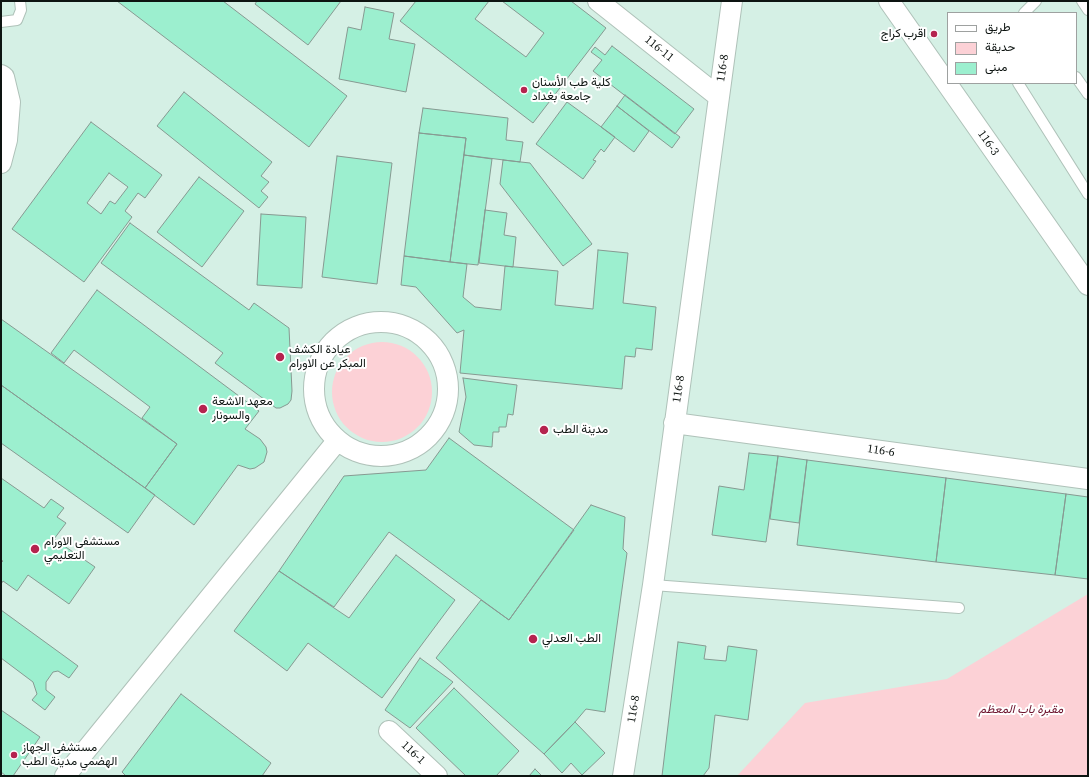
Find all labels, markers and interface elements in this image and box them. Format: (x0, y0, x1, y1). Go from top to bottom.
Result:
legend (947, 12, 1077, 84)
text: طريق (985, 19, 1010, 35)
place label: اقرب كراج (881, 27, 926, 41)
marker: اقرب كراج (929, 29, 939, 39)
street label: 116-11 (641, 33, 677, 65)
text: حديقة (985, 39, 1015, 55)
street label: 116-8 (714, 53, 732, 83)
text: مبنى (985, 59, 1007, 75)
place label: كلية طب الأسنان جامعة بغداد (532, 76, 611, 104)
marker: كلية طب الأسنان جامعة بغداد (519, 85, 529, 95)
street label: 116-3 (974, 128, 1002, 158)
place label: عيادة الكشف المبكر عن الاورام (289, 343, 366, 371)
marker: عيادة الكشف المبكر عن الاورام (274, 351, 286, 363)
street label: 116-8 (670, 374, 688, 404)
place label: معهد الاشعة والسونار (212, 395, 273, 423)
marker: معهد الاشعة والسونار (197, 403, 209, 415)
place label: مدينة الطب (553, 423, 608, 437)
marker: مدينة الطب (538, 424, 550, 436)
street label: 116-6 (866, 442, 896, 460)
place label: مستشفى الاورام التعليمي (44, 535, 120, 563)
marker: مستشفى الاورام التعليمي (29, 543, 41, 555)
place label: الطب العدلي (542, 632, 601, 646)
marker: الطب العدلي (527, 633, 539, 645)
street label: 116-8 (625, 694, 643, 724)
park label: مقبرة باب المعظم (979, 703, 1063, 717)
street label: 116-1 (398, 738, 428, 768)
place label: مستشفى الجهاز الهضمي مدينة الطب (22, 741, 117, 769)
marker: مستشفى الجهاز الهضمي مدينة الطب (9, 750, 19, 760)

